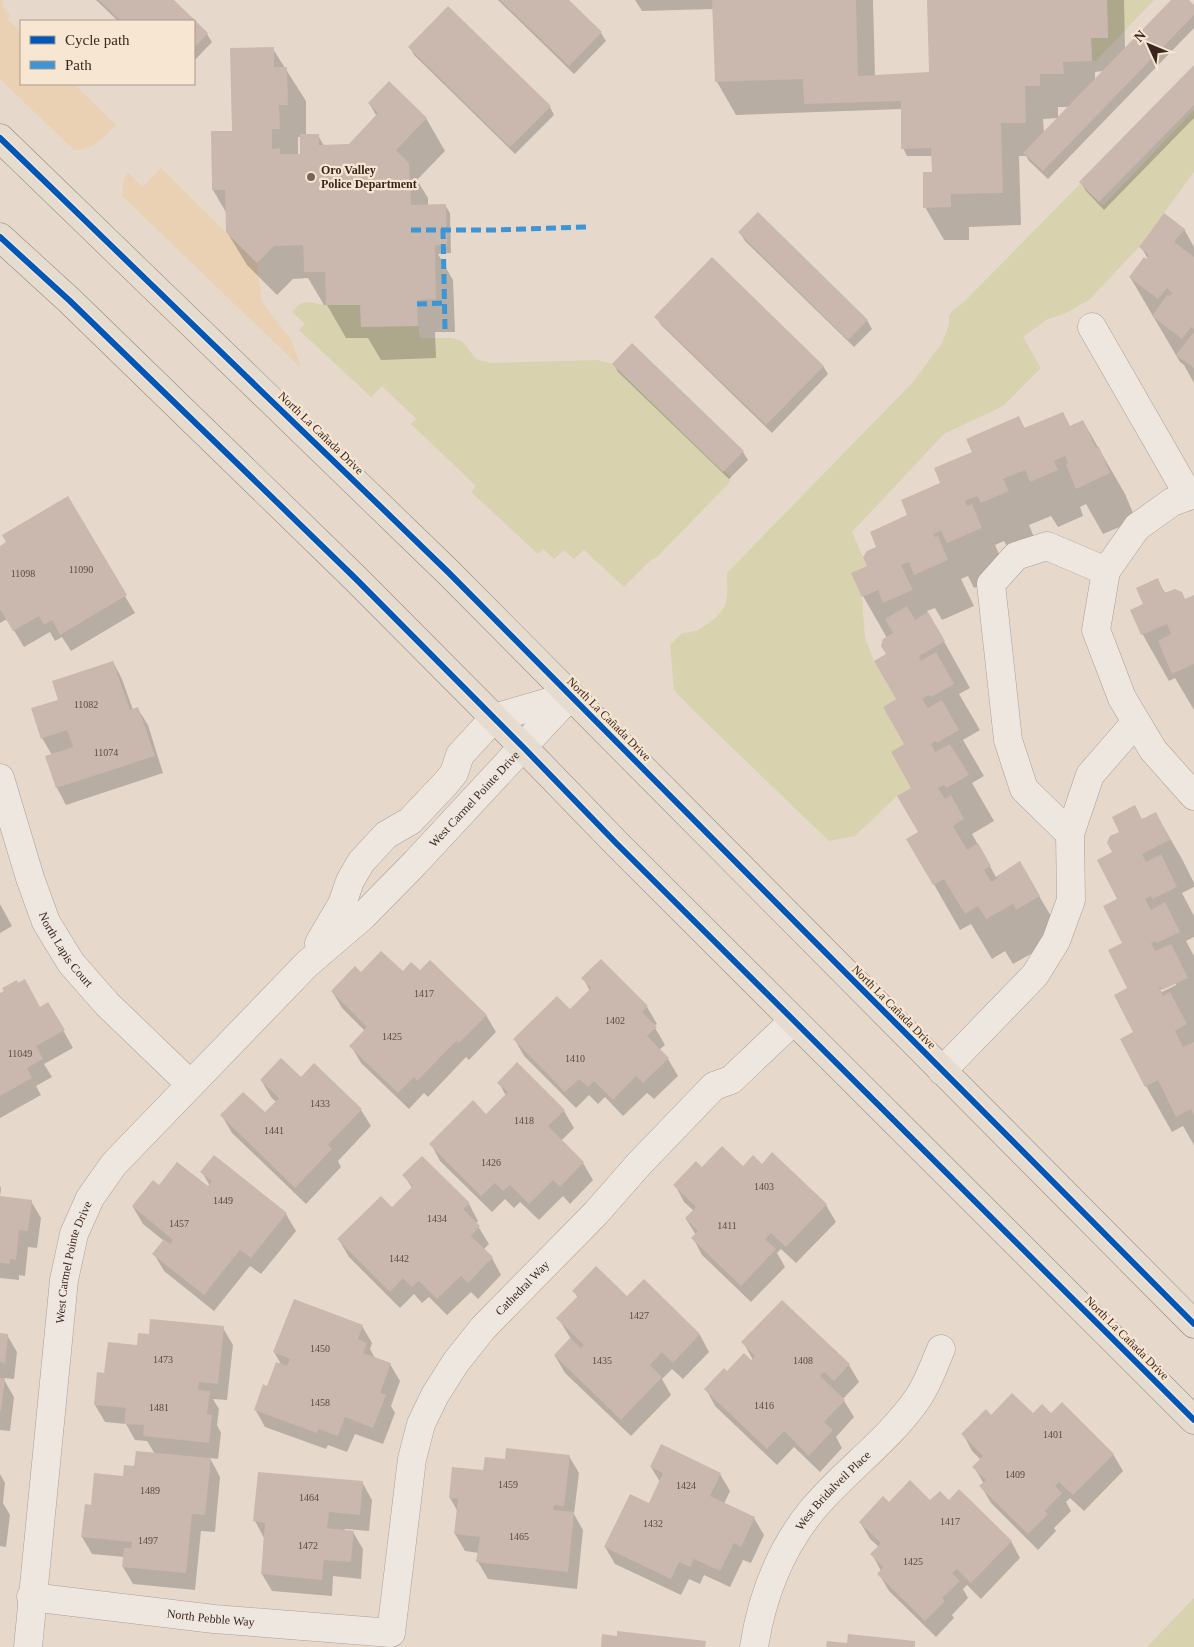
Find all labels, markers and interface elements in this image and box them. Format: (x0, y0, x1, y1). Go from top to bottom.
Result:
legend (20, 20, 195, 85)
north arrow (1124, 20, 1174, 70)
text: N (1131, 27, 1149, 45)
text: Cycle path (65, 32, 130, 48)
text: Path (65, 57, 92, 73)
place label: Oro Valley Police Department (321, 163, 417, 191)
marker: Oro Valley Police Department (305, 171, 317, 183)
street label: North La Cañada Drive (276, 389, 366, 477)
house number: 11090 (69, 564, 93, 575)
house number: 11098 (11, 568, 35, 579)
street label: North La Cañada Drive (564, 674, 654, 764)
house number: 11082 (74, 699, 98, 710)
house number: 11074 (94, 747, 118, 758)
street label: West Carmel Pointe Drive (426, 748, 522, 850)
street label: North Lapis Court (36, 910, 96, 990)
street label: North La Cañada Drive (849, 962, 939, 1052)
house number: 1417 (414, 988, 434, 999)
house number: 1402 (605, 1015, 625, 1026)
house number: 1425 (382, 1031, 402, 1042)
house number: 11049 (8, 1048, 32, 1059)
house number: 1410 (565, 1053, 585, 1064)
house number: 1433 (310, 1098, 330, 1109)
house number: 1418 (514, 1115, 534, 1126)
house number: 1441 (264, 1125, 284, 1136)
house number: 1426 (481, 1157, 501, 1168)
house number: 1403 (754, 1181, 774, 1192)
house number: 1449 (213, 1195, 233, 1206)
street label: West Carmel Pointe Drive (53, 1199, 95, 1324)
house number: 1434 (427, 1213, 447, 1224)
house number: 1457 (169, 1218, 189, 1229)
house number: 1411 (717, 1220, 737, 1231)
house number: 1442 (389, 1253, 409, 1264)
street label: Cathedral Way (492, 1258, 552, 1318)
street label: North La Cañada Drive (1082, 1293, 1172, 1383)
house number: 1427 (629, 1310, 649, 1321)
house number: 1450 (310, 1343, 330, 1354)
house number: 1473 (153, 1354, 173, 1365)
house number: 1435 (592, 1355, 612, 1366)
house number: 1408 (793, 1355, 813, 1366)
house number: 1458 (310, 1397, 330, 1408)
house number: 1416 (754, 1400, 774, 1411)
house number: 1481 (149, 1402, 169, 1413)
house number: 1401 (1043, 1429, 1063, 1440)
street label: West Bridalveil Place (792, 1448, 874, 1533)
house number: 1409 (1005, 1469, 1025, 1480)
house number: 1459 (498, 1479, 518, 1490)
house number: 1424 (676, 1480, 696, 1491)
house number: 1489 (140, 1485, 160, 1496)
house number: 1464 (299, 1492, 319, 1503)
house number: 1417 (940, 1516, 960, 1527)
house number: 1432 (643, 1518, 663, 1529)
house number: 1465 (509, 1531, 529, 1542)
house number: 1497 (138, 1535, 158, 1546)
house number: 1472 (298, 1540, 318, 1551)
house number: 1425 (903, 1556, 923, 1567)
street label: North Pebble Way (166, 1606, 255, 1629)

